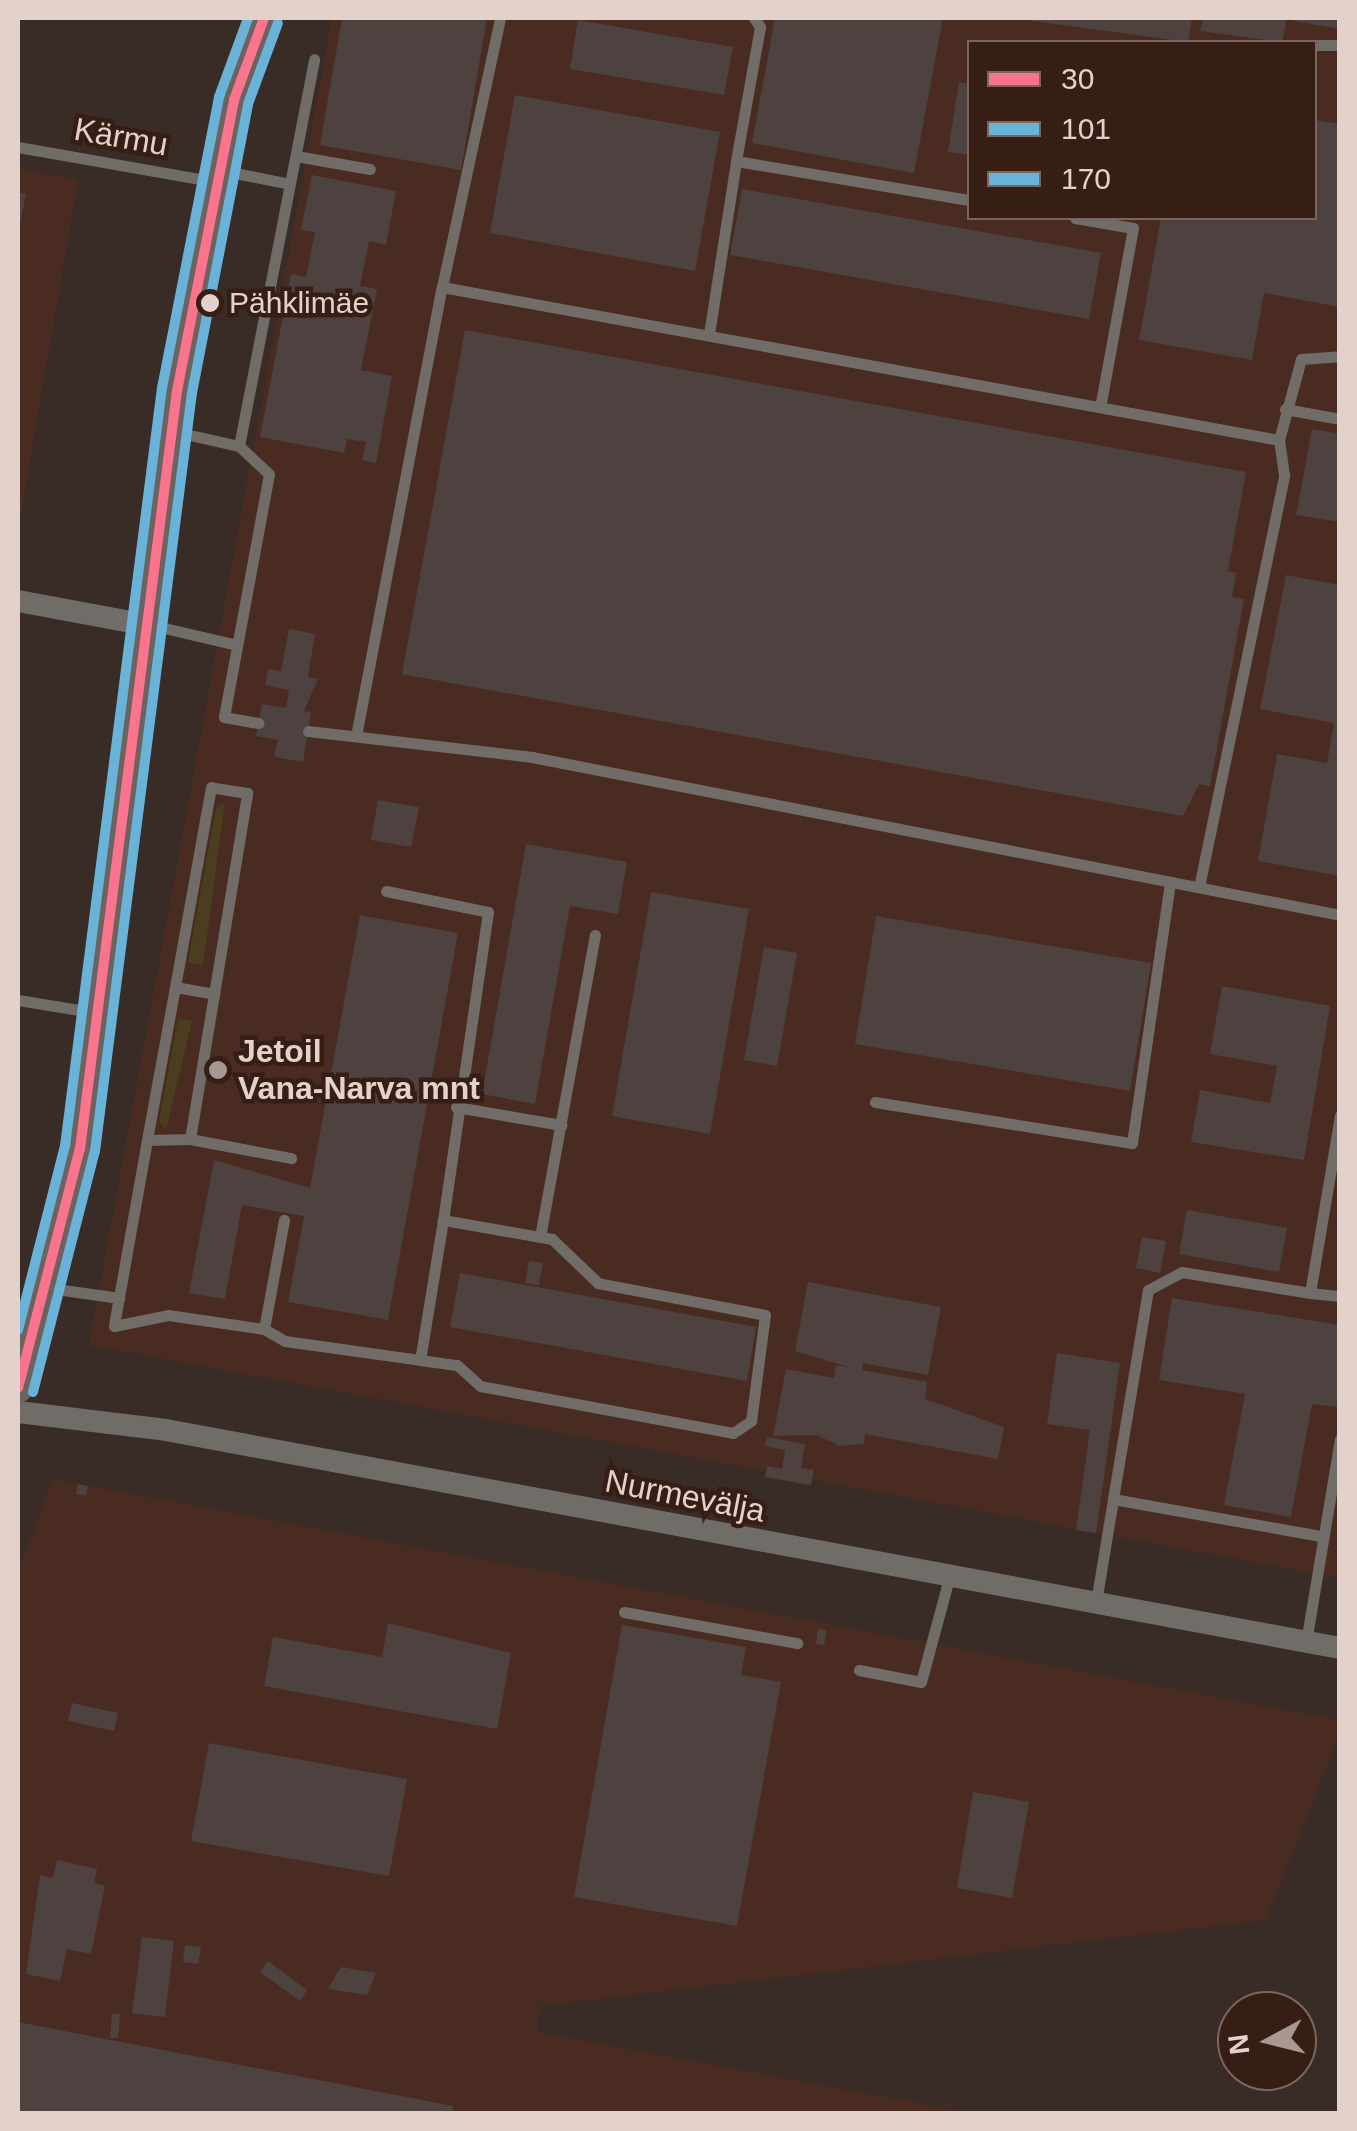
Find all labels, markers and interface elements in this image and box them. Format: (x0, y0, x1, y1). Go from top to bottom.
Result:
legend (967, 40, 1317, 220)
text: 30 (1061, 62, 1094, 95)
street label: Kärmu (71, 110, 171, 164)
text: 101 (1061, 112, 1111, 145)
text: 170 (1061, 162, 1111, 195)
place label: Pähklimäe (229, 285, 369, 321)
marker: Pähklimäe (200, 293, 220, 313)
place label: Jetoil Vana-Narva mnt (238, 1033, 480, 1108)
marker: Jetoil Vana-Narva mnt (207, 1059, 229, 1081)
street label: Nurmevälja (602, 1462, 768, 1530)
north arrow (1217, 1991, 1317, 2091)
text: N (1222, 2033, 1255, 2056)

